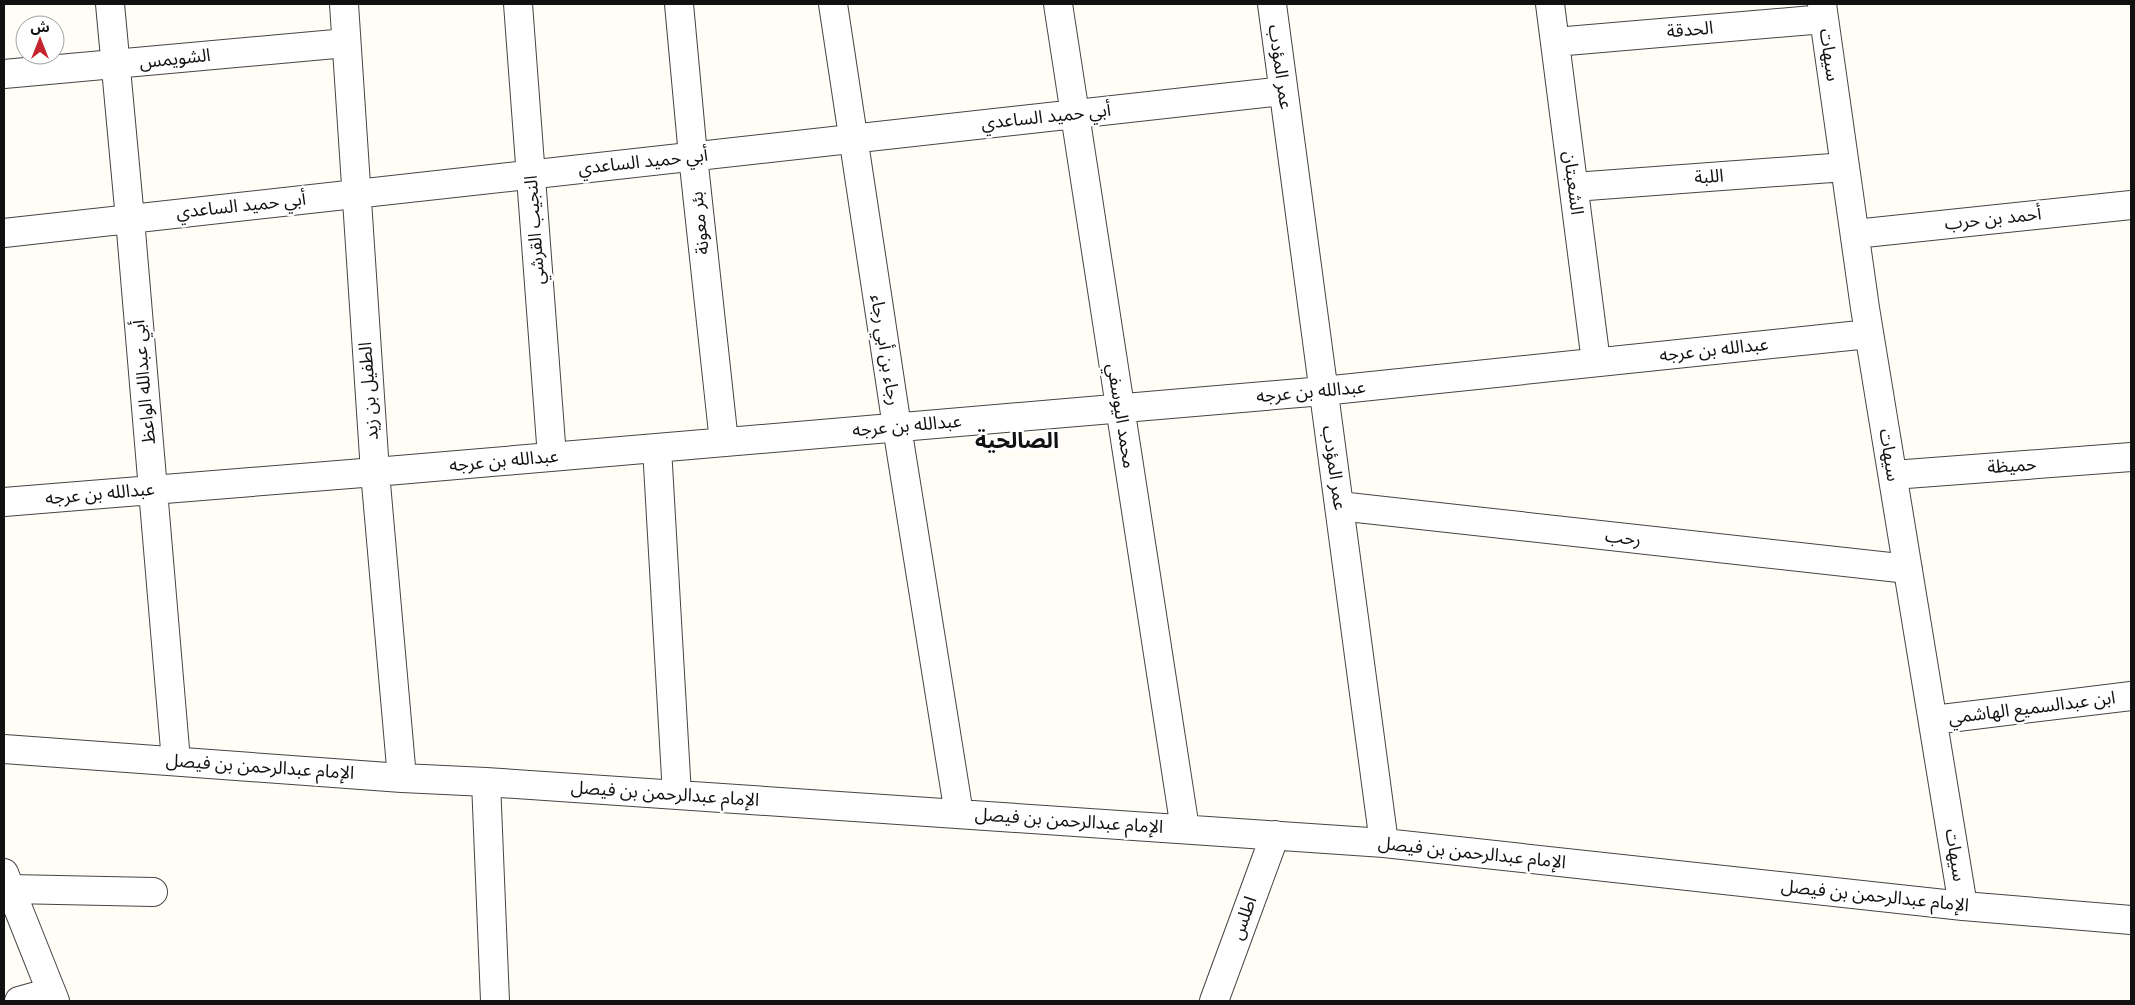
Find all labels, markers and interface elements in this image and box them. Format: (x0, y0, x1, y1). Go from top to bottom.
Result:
north arrow (15, 15, 65, 65)
street label: الحدقة (1666, 15, 1714, 45)
text: ش (30, 17, 50, 38)
street label: عمر المؤدب (1261, 23, 1299, 111)
street label: سيهات (1812, 27, 1846, 83)
street label: الشويمس (138, 42, 212, 76)
street label: أبي حميد الساعدي (980, 97, 1112, 137)
street label: أبي حميد الساعدي (577, 142, 709, 182)
street label: الشعبتان (1556, 150, 1590, 216)
street label: اللبة (1693, 163, 1725, 191)
street label: النجيب القرشي (518, 175, 552, 285)
street label: أبي حميد الساعدي (175, 186, 307, 226)
street label: بئر معونة (683, 190, 717, 256)
street label: أحمد بن حرب (1943, 200, 2043, 238)
street label: رجاء بن أبي رجاء (863, 293, 907, 407)
street label: أبي عبدالله الواعظ (125, 319, 163, 445)
street label: عبدالله بن عرجه (1658, 331, 1770, 369)
street label: الطفيل بن زيد (352, 341, 386, 441)
street label: محمد اليوسفي (1099, 362, 1143, 470)
street label: عبدالله بن عرجه (1255, 374, 1367, 410)
street label: عبدالله بن عرجه (851, 408, 963, 444)
street label: عمر المؤدب (1315, 424, 1353, 512)
district label: الصالحية (975, 425, 1059, 458)
street label: سيهات (1872, 427, 1906, 483)
street label: عبدالله بن عرجه (448, 443, 560, 479)
street label: حميظة (1986, 451, 2038, 481)
street label: عبدالله بن عرجه (44, 476, 156, 512)
street label: رحب (1604, 523, 1642, 553)
street label: ابن عبدالسميع الهاشمي (1947, 684, 2117, 732)
street label: الإمام عبدالرحمن بن فيصل (165, 747, 355, 787)
street label: الإمام عبدالرحمن بن فيصل (570, 774, 760, 814)
street label: الإمام عبدالرحمن بن فيصل (974, 801, 1164, 841)
street label: سيهات (1938, 827, 1972, 883)
street label: الإمام عبدالرحمن بن فيصل (1377, 830, 1567, 876)
street label: الإمام عبدالرحمن بن فيصل (1780, 873, 1970, 919)
street label: اطلس (1224, 892, 1264, 944)

